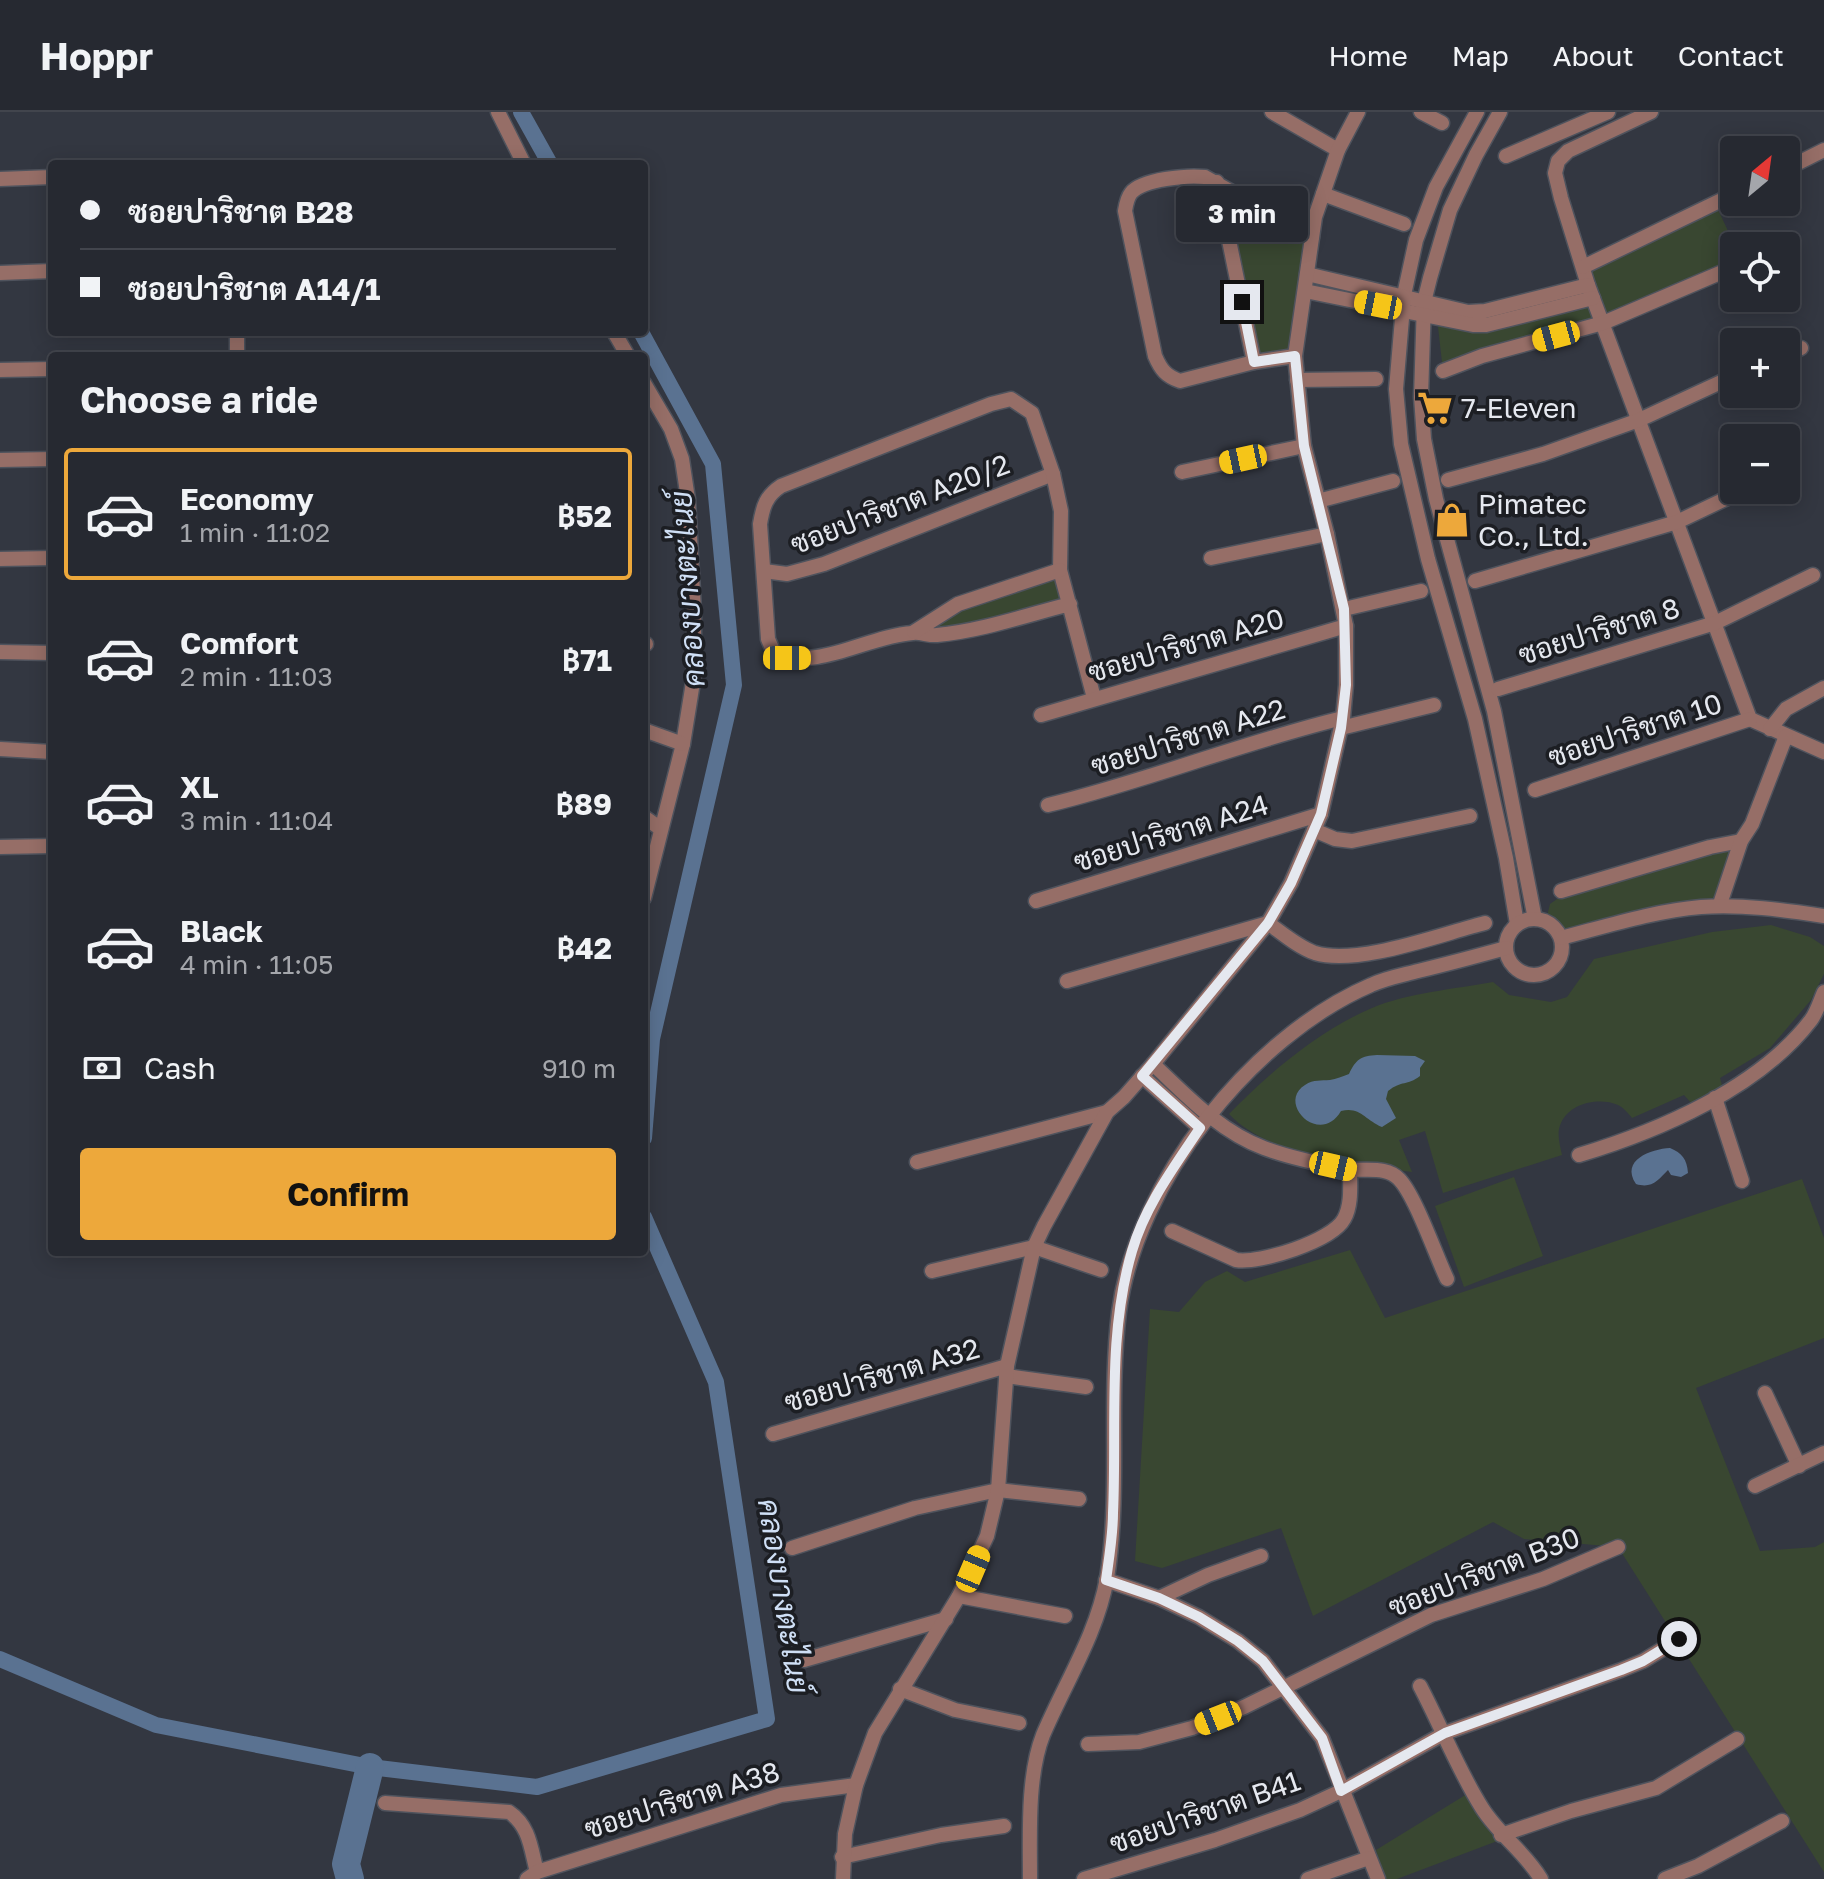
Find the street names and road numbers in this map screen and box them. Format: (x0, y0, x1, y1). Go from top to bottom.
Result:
street label: ซอยปาริชาต A20/2 (786, 447, 1014, 560)
street label: ซอยปาริชาต 8 (1514, 590, 1683, 671)
street label: ซอยปาริชาต A20 (1084, 601, 1288, 688)
street label: ซอยปาริชาต 10 (1544, 686, 1726, 773)
street label: ซอยปาริชาต A22 (1087, 691, 1289, 782)
street label: ซอยปาริชาต A24 (1070, 787, 1272, 878)
street label: ซอยปาริชาต A32 (781, 1331, 983, 1418)
street label: ซอยปาริชาต B30 (1384, 1520, 1584, 1623)
street label: ซอยปาริชาต A38 (580, 1754, 783, 1845)
street label: ซอยปาริชาต B41 (1105, 1764, 1304, 1860)

